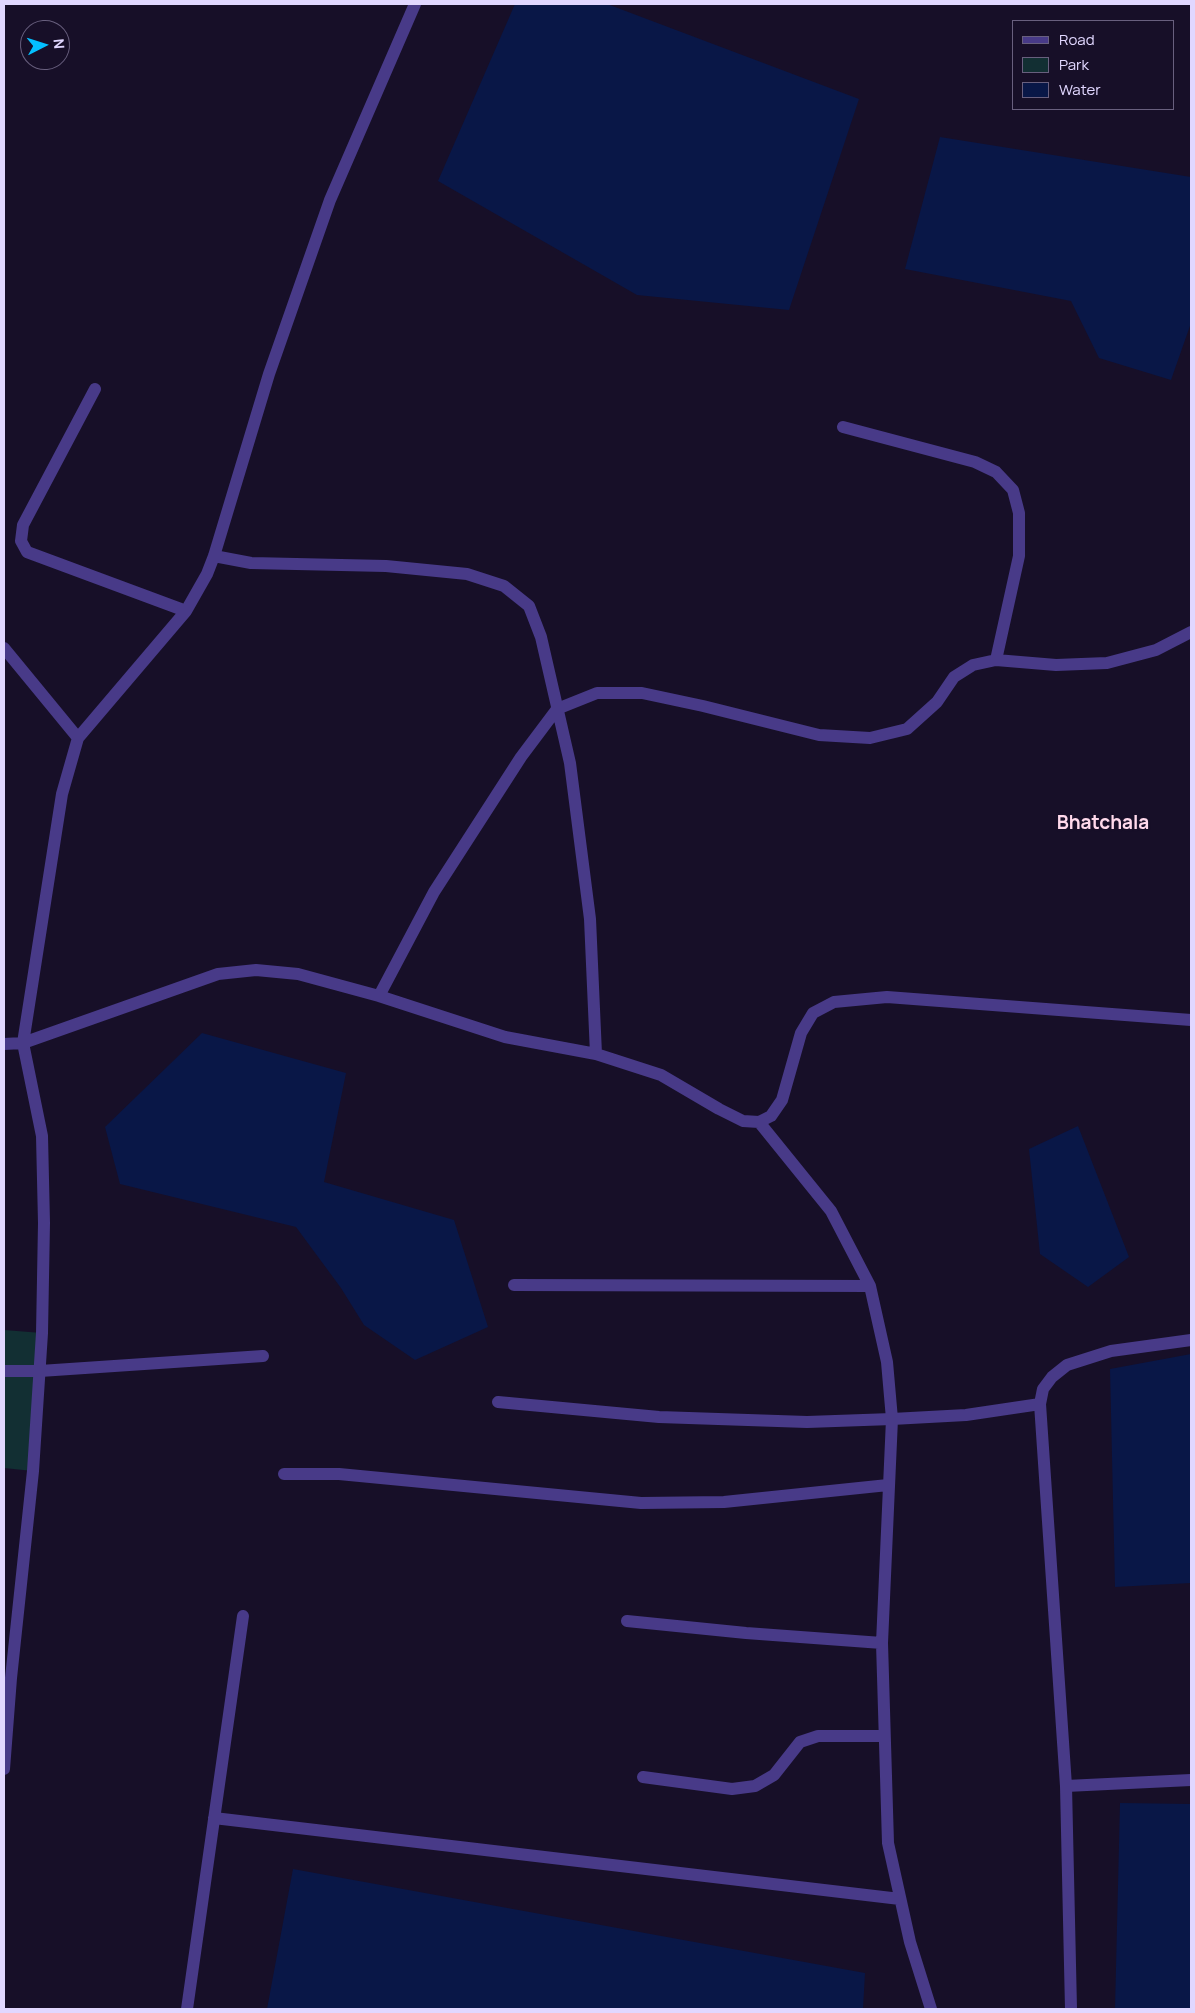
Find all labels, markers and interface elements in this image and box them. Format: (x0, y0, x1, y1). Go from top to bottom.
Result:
north arrow (20, 20, 70, 70)
legend (1012, 20, 1175, 110)
text: Road (1059, 29, 1095, 50)
text: N (50, 38, 69, 50)
text: Park (1059, 54, 1089, 75)
text: Water (1059, 79, 1101, 100)
district label: Bhatchala (1057, 813, 1149, 835)

